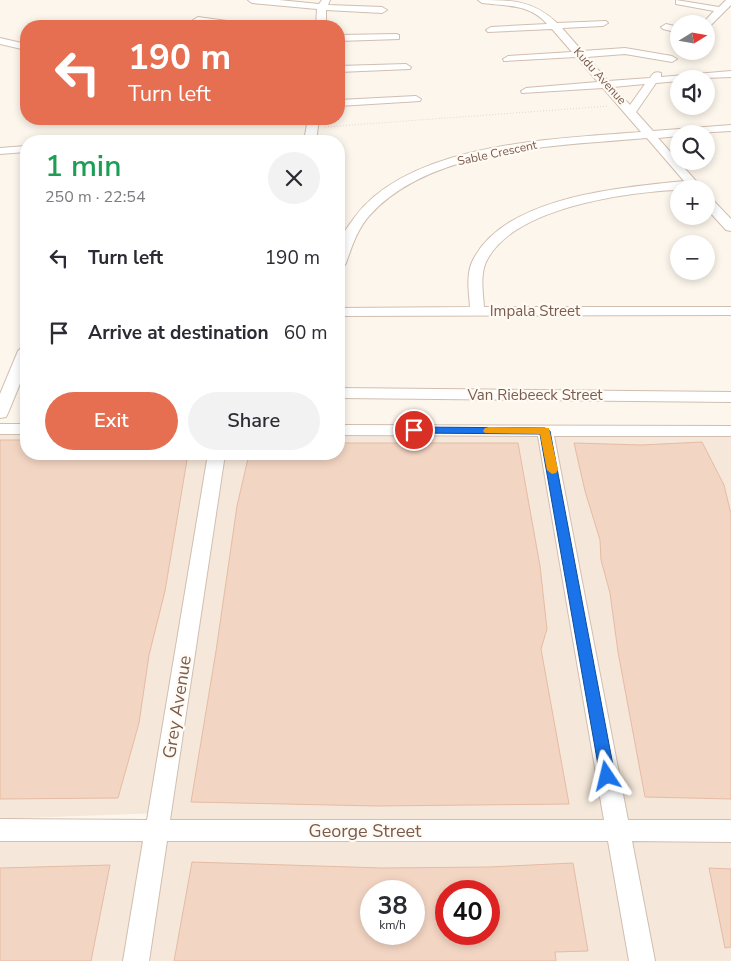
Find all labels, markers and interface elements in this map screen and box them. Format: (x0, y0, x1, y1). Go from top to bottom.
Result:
north arrow (670, 15, 715, 60)
map controls (670, 15, 715, 280)
text: 190 m (128, 34, 231, 81)
icon: left (45, 40, 110, 105)
street label: Kudu Avenue (570, 44, 630, 108)
button: sound (670, 70, 715, 115)
text: Turn left (128, 79, 211, 109)
button: search (670, 125, 715, 170)
street label: Sable Crescent (456, 137, 539, 169)
text: 1 min (45, 146, 121, 187)
button: close (268, 152, 320, 204)
button: + (670, 180, 715, 225)
text: 250 m · 22:54 (45, 186, 146, 208)
button: − (670, 235, 715, 280)
icon: left (45, 244, 73, 272)
text: Turn left (88, 245, 163, 271)
text: 190 m (265, 245, 320, 271)
street label: Impala Street (490, 301, 581, 321)
icon: arrive (45, 319, 73, 347)
text: Arrive at destination (88, 320, 269, 346)
text: 60 m (284, 320, 328, 346)
street label: Van Riebeeck Street (466, 385, 603, 405)
button: Exit (45, 392, 178, 450)
button: Share (188, 392, 320, 450)
pin (393, 409, 435, 451)
icon: arrive (400, 416, 428, 444)
street label: Grey Avenue (157, 654, 197, 760)
position arrow (580, 749, 632, 801)
street label: George Street (309, 819, 422, 843)
speed limit sign: 40 (435, 880, 500, 945)
text: 38 (377, 889, 408, 923)
text: km/h (379, 917, 406, 933)

